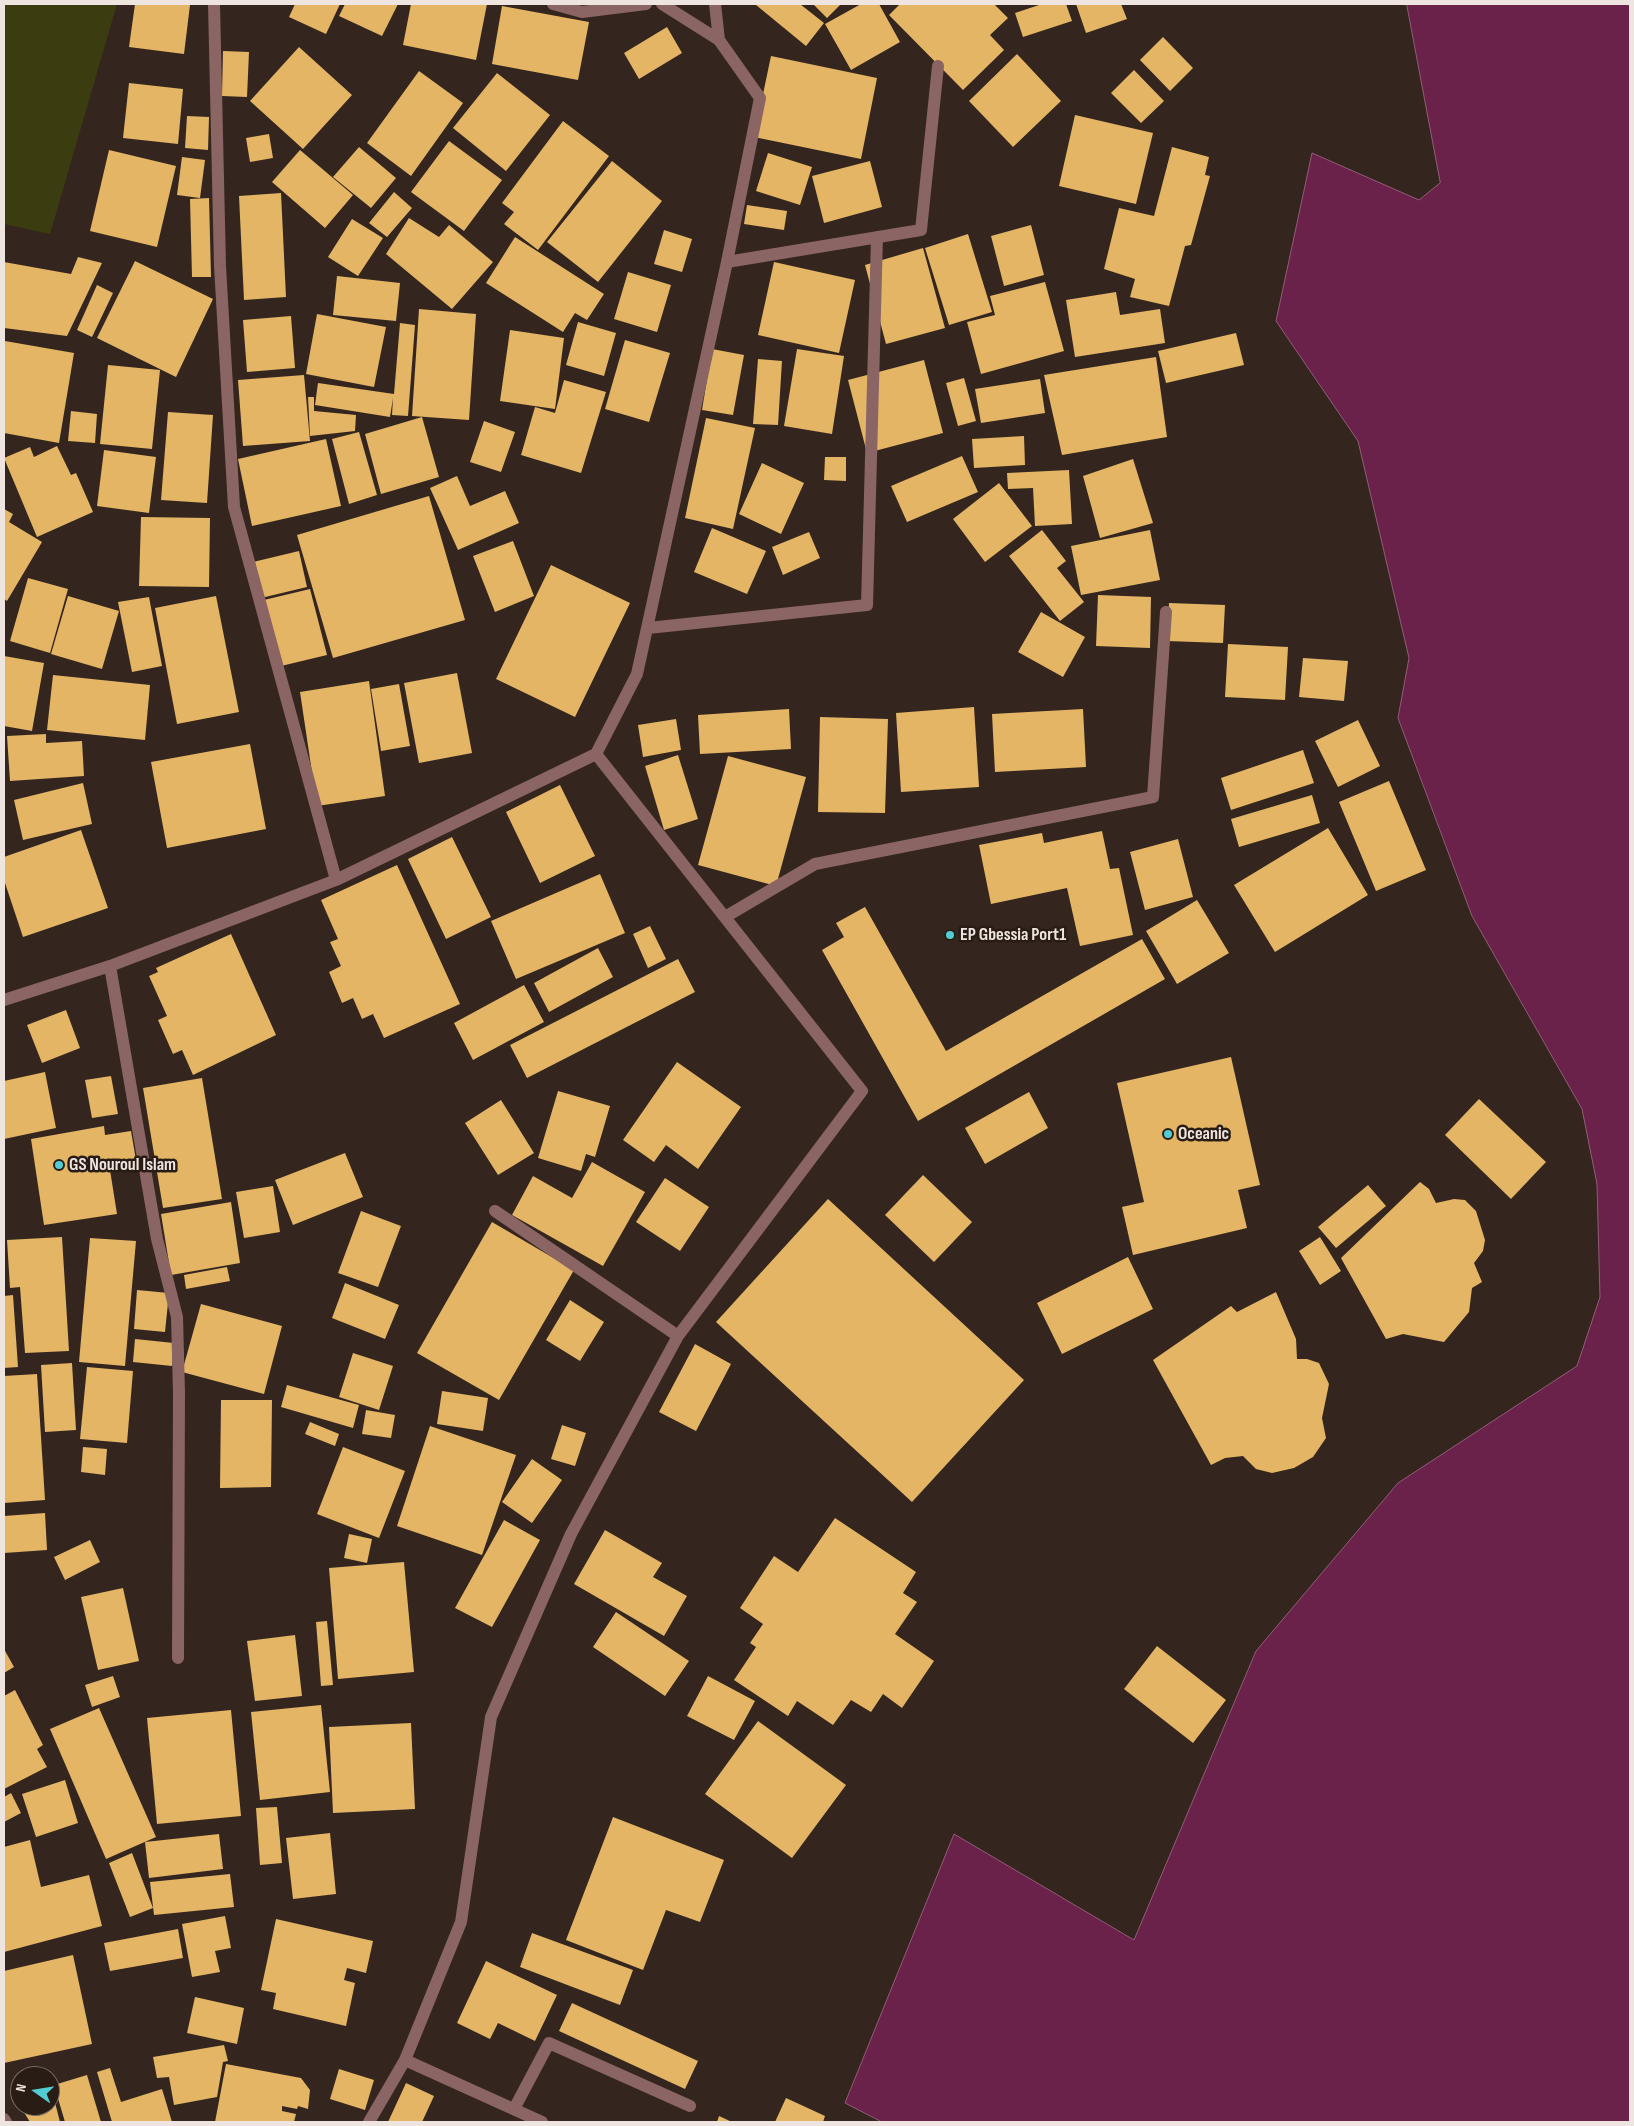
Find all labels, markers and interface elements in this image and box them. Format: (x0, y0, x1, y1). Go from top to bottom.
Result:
place label: EP Gbessia Port1 (960, 924, 1066, 946)
marker: EP Gbessia Port1 (944, 929, 956, 941)
place label: Oceanic (1178, 1123, 1229, 1145)
marker: Oceanic (1162, 1128, 1174, 1140)
place label: GS Nouroul Islam (69, 1154, 176, 1176)
marker: GS Nouroul Islam (53, 1159, 65, 1171)
north arrow (10, 2066, 60, 2116)
text: N (12, 2082, 30, 2093)

